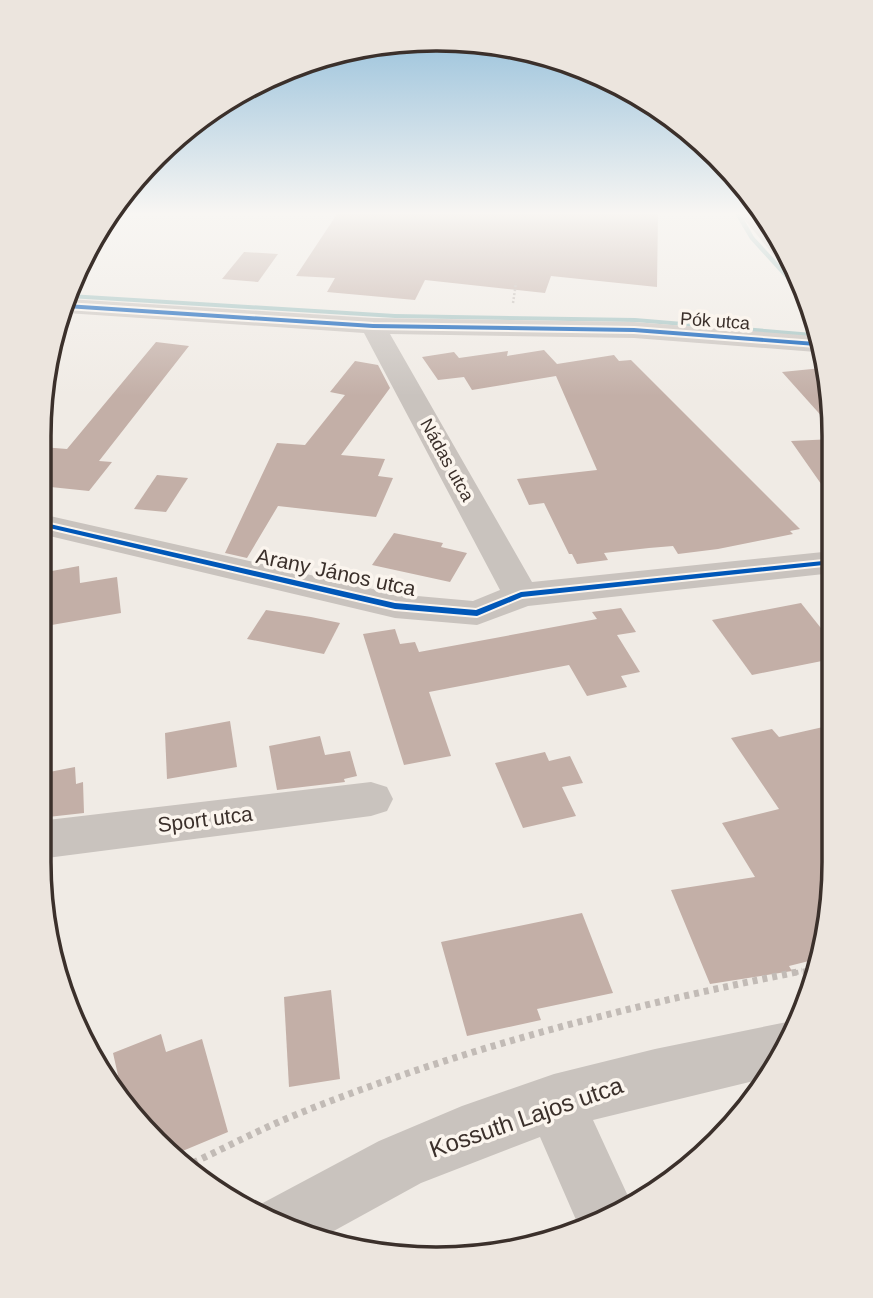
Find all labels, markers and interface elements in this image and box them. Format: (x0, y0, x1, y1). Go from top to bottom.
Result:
street label: Pók utca (679, 309, 752, 333)
street label: Nádas utca (416, 415, 478, 506)
street label: Arany János utca (254, 544, 418, 600)
street label: Sport utca (156, 802, 254, 836)
street label: Kossuth Lajos utca (426, 1071, 627, 1163)

